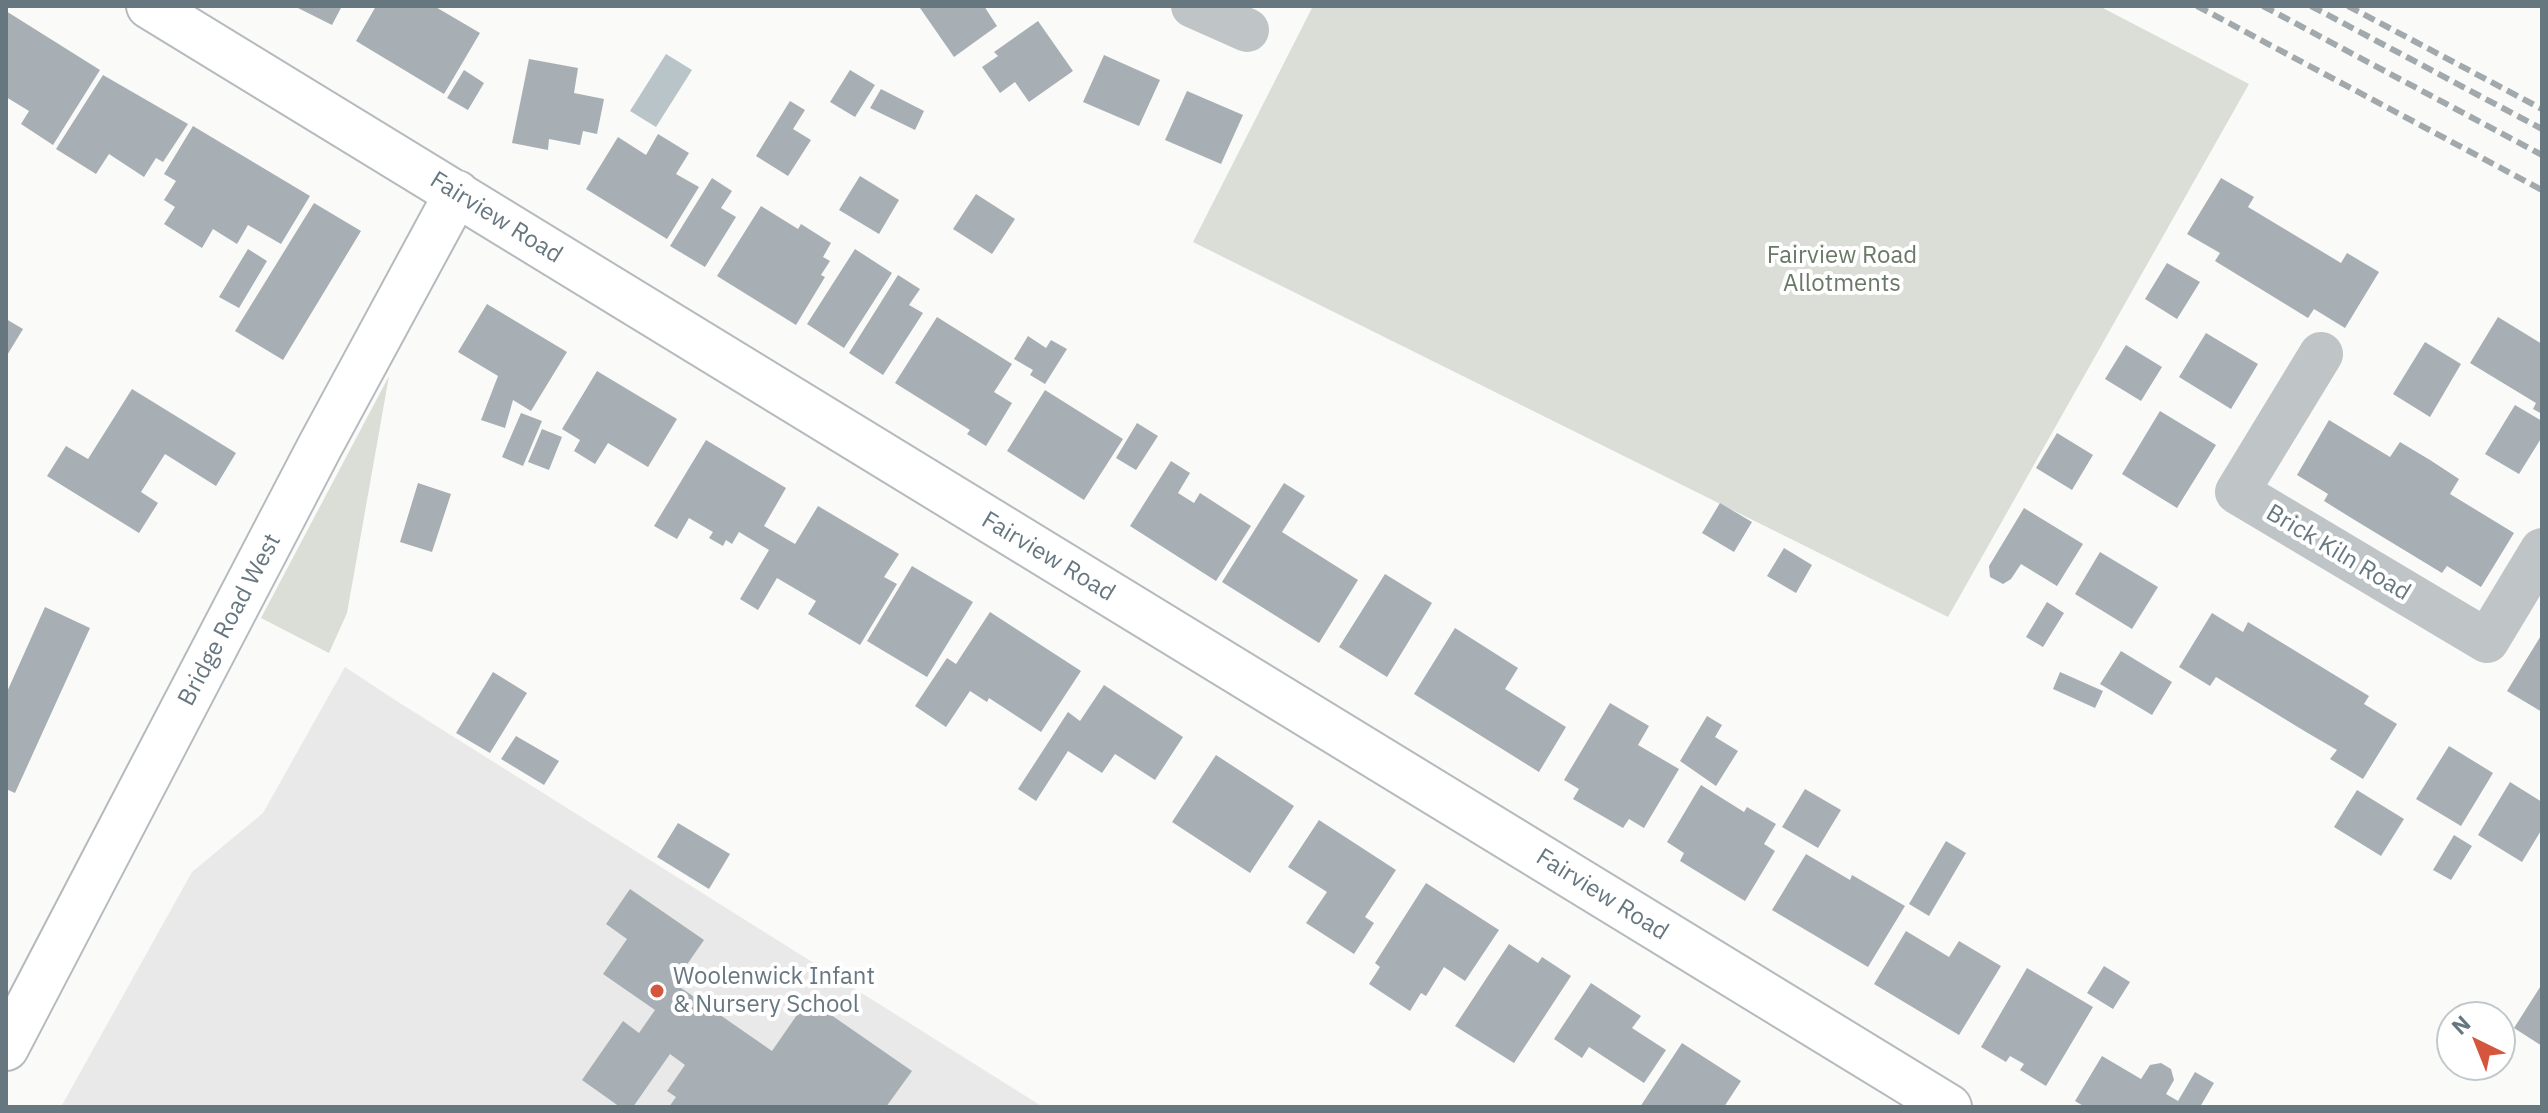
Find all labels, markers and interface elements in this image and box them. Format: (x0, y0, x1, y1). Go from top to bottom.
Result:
street label: Fairview Road (425, 166, 567, 270)
park label: Fairview Road Allotments (1767, 242, 1917, 298)
street label: Brick Kiln Road (2261, 499, 2415, 607)
street label: Fairview Road (976, 506, 1120, 608)
street label: Bridge Road West (173, 529, 287, 711)
street label: Fairview Road (1531, 843, 1673, 947)
place label: Woolenwick Infant & Nursery School (673, 963, 875, 1019)
marker: Woolenwick Infant & Nursery School (648, 982, 666, 1000)
north arrow (2436, 1001, 2516, 1081)
text: N (2445, 1009, 2476, 1041)

